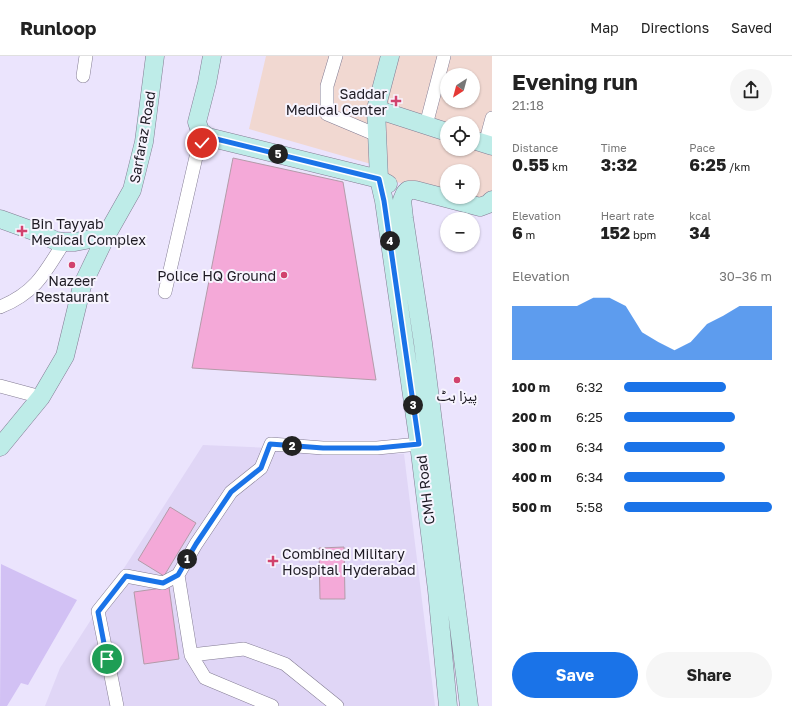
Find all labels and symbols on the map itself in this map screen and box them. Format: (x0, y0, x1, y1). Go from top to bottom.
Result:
north arrow (440, 68, 480, 108)
place label: Saddar Medical Center (286, 85, 388, 118)
street label: Sarfaraz Road (126, 89, 158, 185)
marker: Saddar Medical Center (390, 95, 402, 107)
pin (185, 126, 219, 160)
pin: 5 (268, 144, 288, 164)
place label: Bin Tayyab Medical Complex (31, 215, 146, 248)
marker: Bin Tayyab Medical Complex (16, 225, 28, 237)
pin: 4 (380, 231, 400, 251)
marker: Nazeer Restaurant (67, 260, 77, 270)
place label: Police HQ Ground (157, 267, 276, 284)
marker: Police HQ Ground (279, 270, 289, 280)
place label: Nazeer Restaurant (35, 272, 109, 305)
marker: پیزا ہٹ (452, 375, 462, 385)
place label: پیزا ہٹ (437, 387, 477, 406)
pin: 3 (403, 395, 423, 415)
pin: 2 (282, 436, 302, 456)
street label: CMH Road (412, 454, 438, 526)
place label: Combined Military Hospital Hyderabad (282, 545, 416, 578)
pin: 1 (177, 549, 197, 569)
marker: Combined Military Hospital Hyderabad (267, 555, 279, 567)
pin (90, 642, 124, 676)

